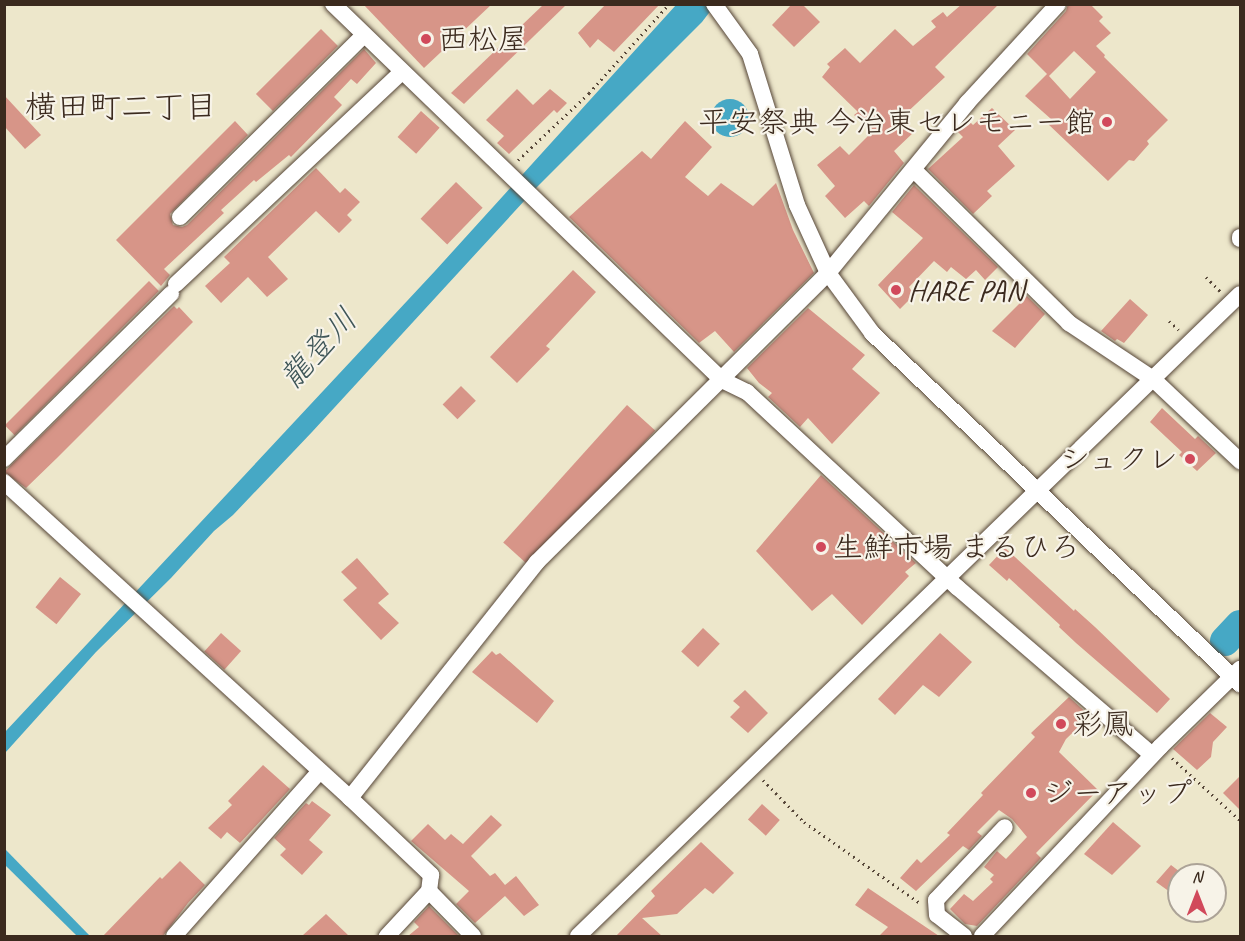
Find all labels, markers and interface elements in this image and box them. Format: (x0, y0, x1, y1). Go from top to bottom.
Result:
place label: 西松屋 (438, 21, 528, 57)
marker: 西松屋 (419, 32, 433, 46)
district label: 横田町二丁目 (25, 88, 217, 126)
place label: 平安祭典 今治東セレモニー館 (698, 104, 1095, 140)
marker: 平安祭典 今治東セレモニー館 (1100, 115, 1114, 129)
place label: HARE PAN (908, 272, 1022, 308)
marker: HARE PAN (889, 283, 903, 297)
water label: 龍登川 (272, 301, 366, 397)
place label: シュクレ (1058, 441, 1178, 477)
marker: シュクレ (1183, 452, 1197, 466)
place label: 生鮮市場 まるひろ (833, 529, 1080, 565)
marker: 生鮮市場 まるひろ (814, 540, 828, 554)
place label: 彩鳳 (1073, 706, 1133, 742)
marker: 彩鳳 (1054, 717, 1068, 731)
place label: ジーアップ (1043, 775, 1193, 811)
marker: ジーアップ (1024, 786, 1038, 800)
north arrow (1167, 863, 1227, 923)
text: N (1192, 867, 1202, 887)

